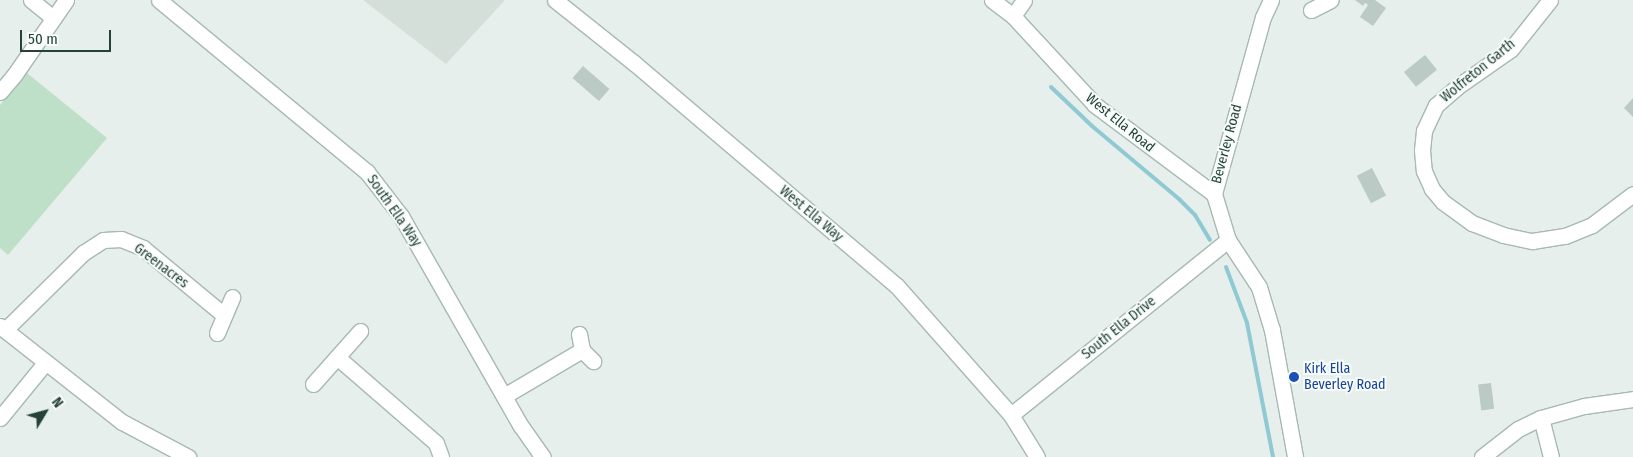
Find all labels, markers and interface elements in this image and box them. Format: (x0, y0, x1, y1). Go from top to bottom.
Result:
scale bar (22, 20, 114, 52)
text: 50 m (28, 30, 58, 48)
street label: Wolfreton Garth (1437, 36, 1519, 106)
street label: West Ella Road (1082, 90, 1158, 156)
street label: Beverley Road (1208, 102, 1246, 186)
street label: South Ella Way (363, 172, 425, 250)
street label: West Ella Way (776, 182, 846, 246)
street label: Greenacres (130, 240, 192, 292)
street label: South Ella Drive (1079, 293, 1159, 363)
place label: Kirk Ella Beverley Road (1304, 361, 1386, 394)
marker: Kirk Ella Beverley Road (1288, 371, 1300, 383)
north arrow (20, 387, 70, 437)
text: N (48, 394, 67, 411)

